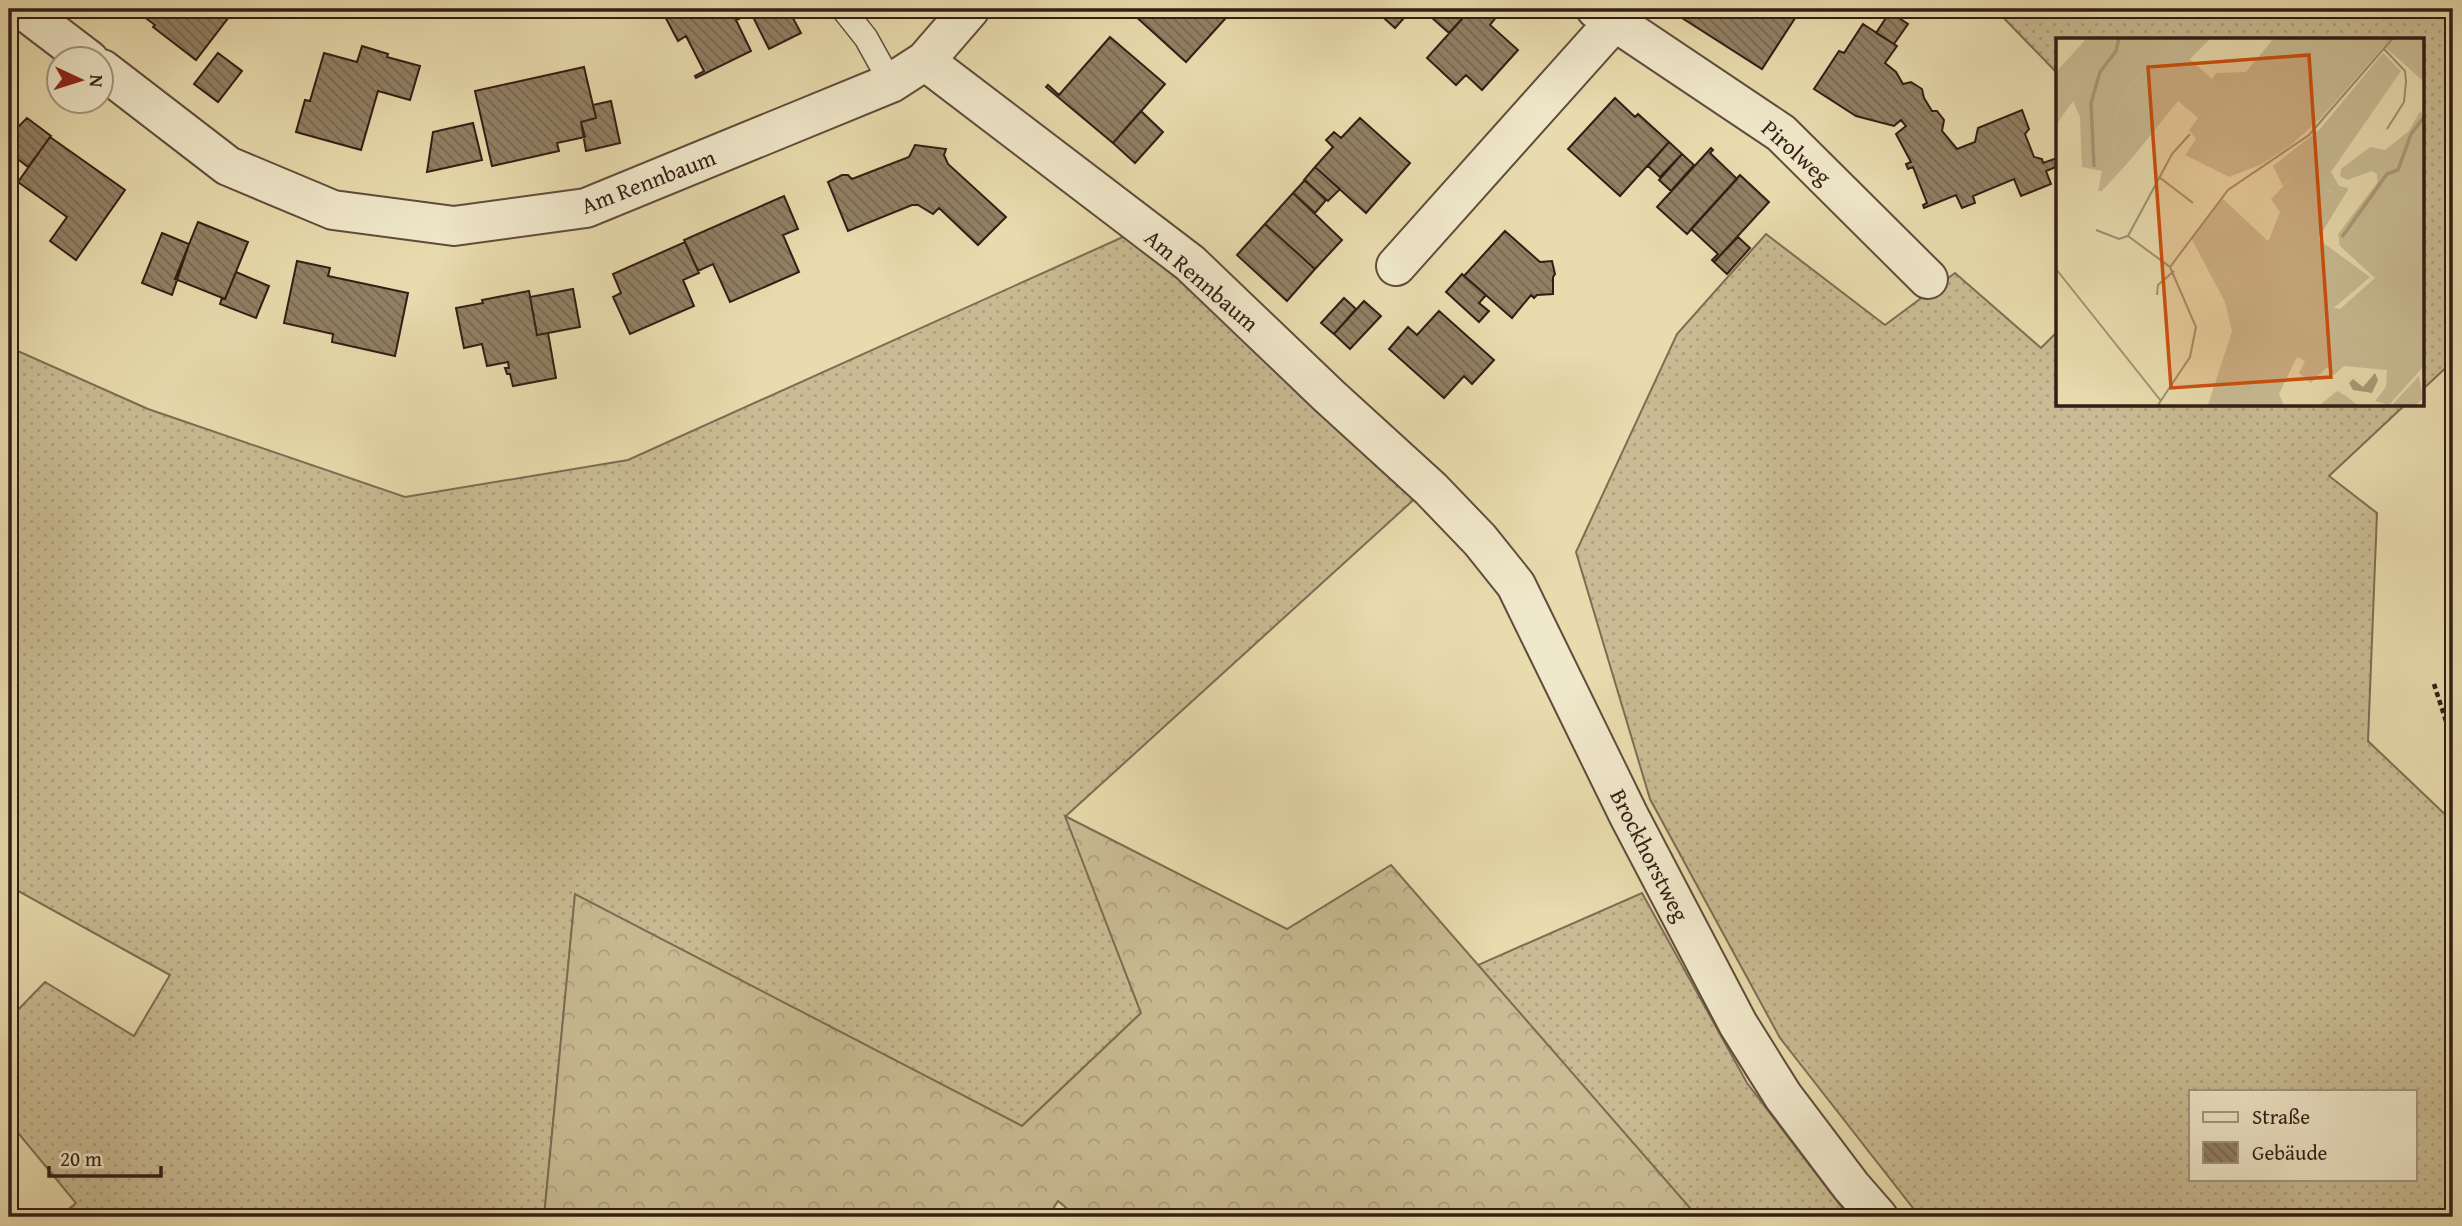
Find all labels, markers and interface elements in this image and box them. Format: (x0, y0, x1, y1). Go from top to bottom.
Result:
inset map (2056, 38, 2424, 406)
north arrow (46, 46, 116, 116)
text: N (83, 74, 111, 89)
street label: Pirolweg (1755, 112, 1840, 193)
street label: Am Rennbaum (576, 140, 720, 222)
street label: Am Rennbaum (1138, 221, 1266, 339)
street label: Brockhorstweg (1602, 783, 1698, 928)
legend (2189, 1090, 2416, 1180)
text: Straße (2252, 1101, 2310, 1132)
scale bar (49, 1135, 161, 1179)
text: Gebäude (2252, 1137, 2328, 1168)
text: 20 m (60, 1143, 102, 1174)

